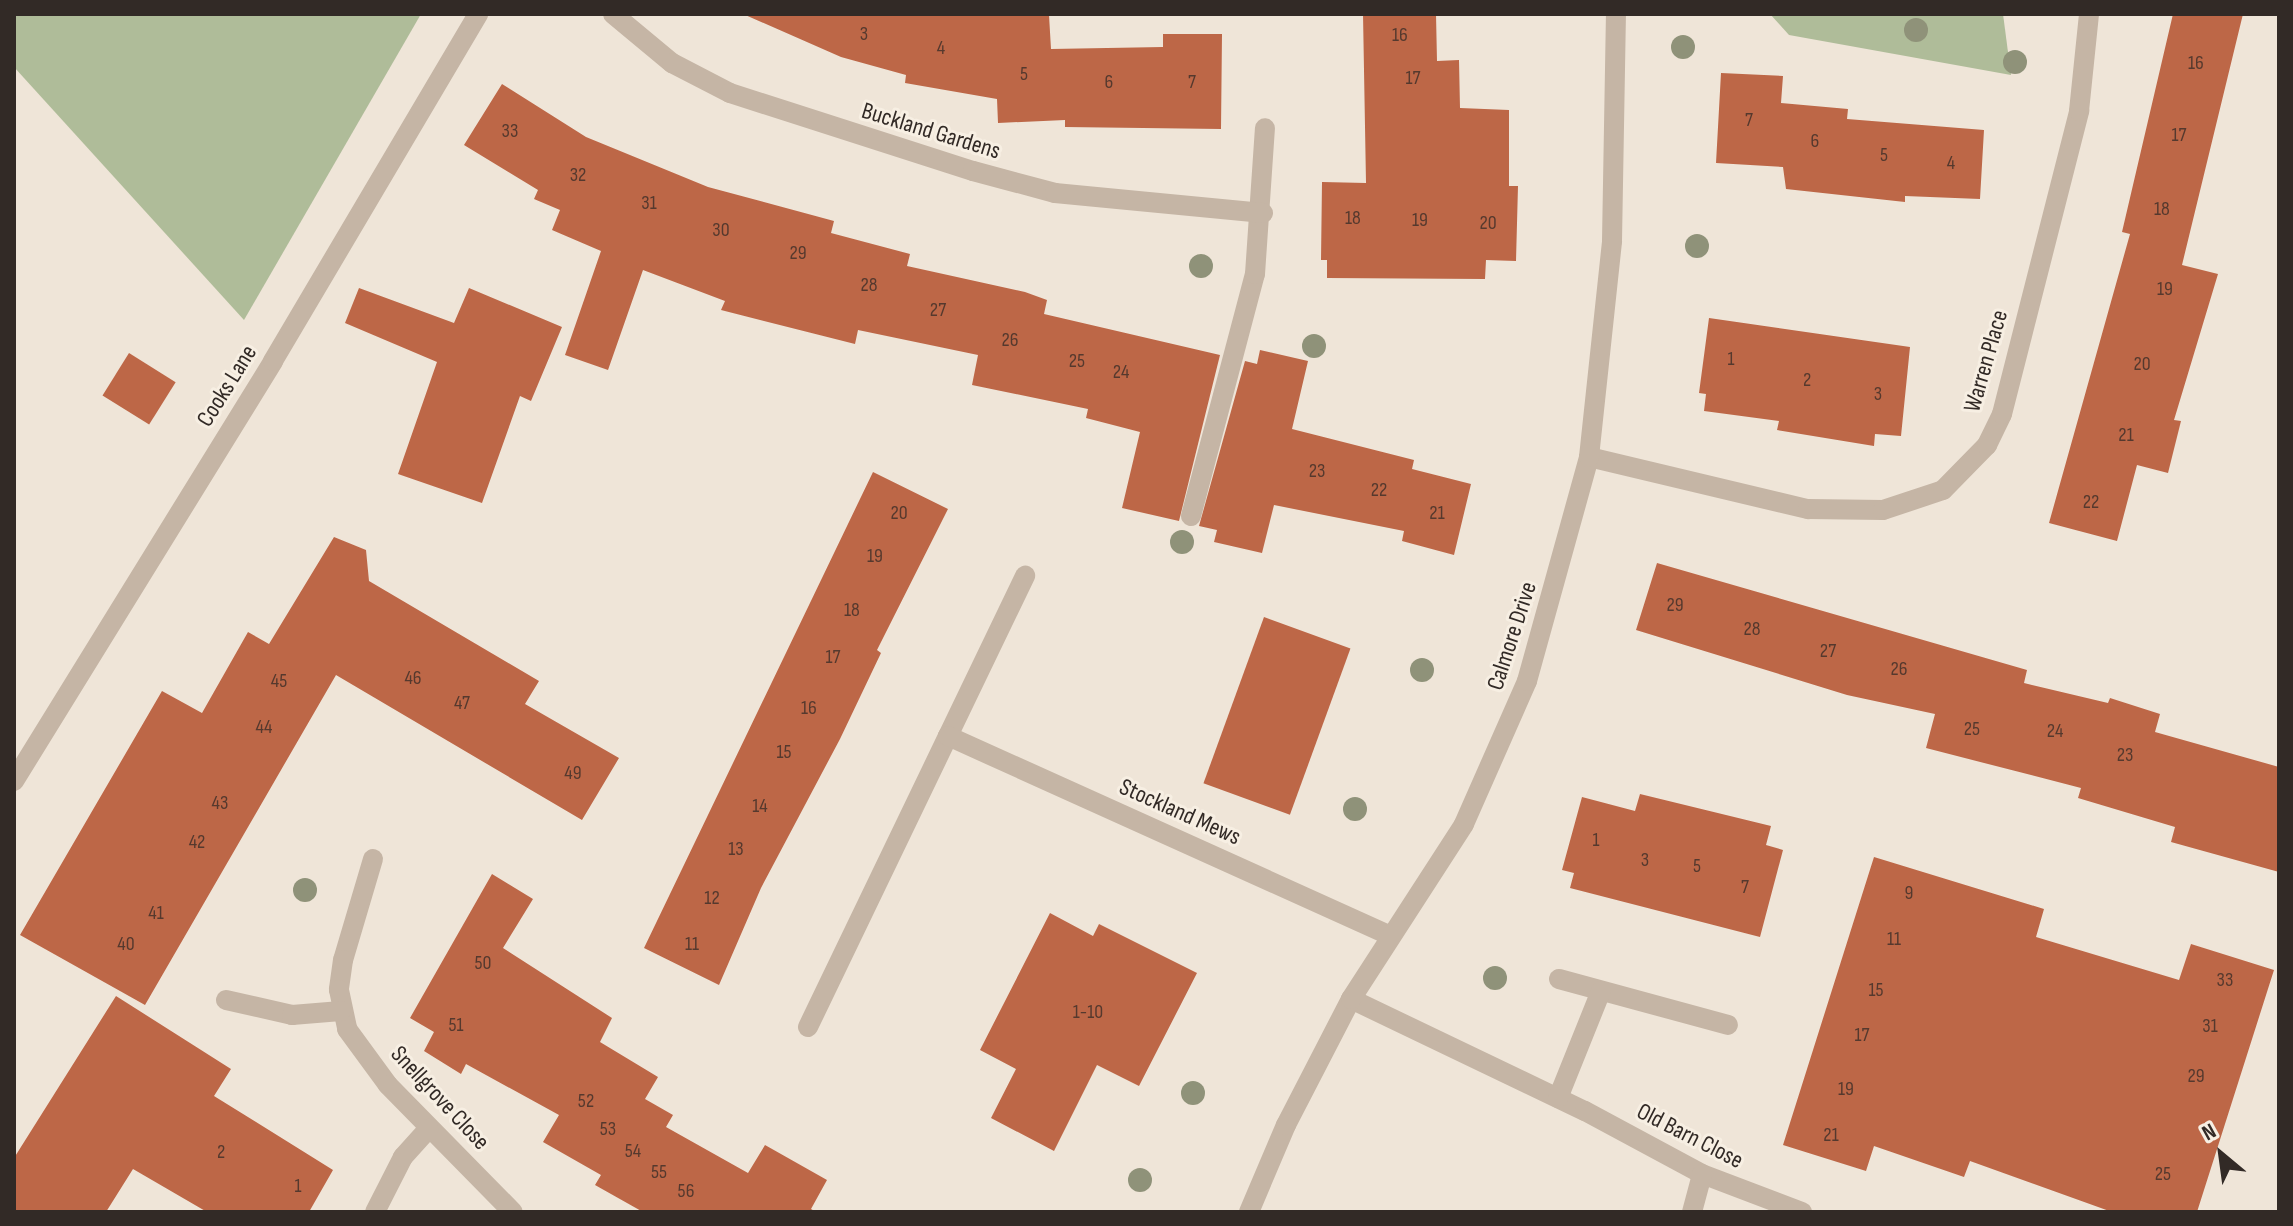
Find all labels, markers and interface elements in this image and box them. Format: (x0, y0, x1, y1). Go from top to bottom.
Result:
house number: 3 (860, 22, 868, 46)
house number: 16 (1392, 23, 1408, 47)
house number: 4 (937, 36, 945, 60)
house number: 16 (2188, 51, 2204, 75)
house number: 5 (1020, 62, 1028, 86)
house number: 17 (1406, 66, 1420, 90)
house number: 6 (1105, 70, 1113, 94)
house number: 7 (1188, 70, 1196, 94)
street label: Buckland Gardens (858, 96, 1004, 166)
house number: 7 (1745, 108, 1753, 132)
house number: 33 (502, 119, 518, 143)
house number: 17 (2172, 123, 2186, 147)
house number: 6 (1811, 129, 1819, 153)
house number: 5 (1880, 143, 1888, 167)
house number: 4 (1947, 151, 1955, 175)
house number: 32 (570, 163, 586, 187)
house number: 31 (641, 191, 657, 215)
house number: 18 (2154, 197, 2170, 221)
house number: 18 (1345, 206, 1361, 230)
house number: 19 (1412, 208, 1428, 232)
house number: 20 (1479, 211, 1497, 235)
house number: 30 (712, 218, 730, 242)
house number: 29 (789, 241, 807, 265)
house number: 28 (861, 273, 877, 297)
house number: 19 (2157, 277, 2173, 301)
house number: 27 (930, 298, 946, 322)
street label: Warren Place (1958, 307, 2014, 415)
house number: 26 (1002, 328, 1018, 352)
street label: Cooks Lane (191, 340, 263, 432)
house number: 1 (1728, 347, 1734, 371)
house number: 25 (1069, 349, 1085, 373)
house number: 20 (2133, 352, 2151, 376)
house number: 24 (1113, 360, 1129, 384)
house number: 2 (1803, 368, 1811, 392)
house number: 3 (1874, 382, 1882, 406)
house number: 21 (2118, 423, 2134, 447)
house number: 23 (1309, 459, 1325, 483)
house number: 22 (1371, 478, 1387, 502)
house number: 22 (2083, 490, 2099, 514)
house number: 20 (890, 501, 908, 525)
house number: 21 (1429, 501, 1445, 525)
house number: 19 (867, 544, 883, 568)
street label: Calmore Drive (1481, 578, 1543, 694)
house number: 29 (1666, 593, 1684, 617)
house number: 18 (844, 598, 860, 622)
house number: 28 (1744, 617, 1760, 641)
house number: 27 (1820, 639, 1836, 663)
house number: 17 (826, 645, 840, 669)
house number: 26 (1891, 657, 1907, 681)
house number: 46 (404, 666, 422, 690)
house number: 45 (271, 669, 287, 693)
house number: 47 (454, 691, 470, 715)
house number: 16 (801, 696, 817, 720)
house number: 44 (256, 715, 272, 739)
house number: 25 (1964, 717, 1980, 741)
house number: 24 (2047, 719, 2063, 743)
house number: 15 (776, 740, 792, 764)
house number: 23 (2117, 743, 2133, 767)
house number: 49 (564, 761, 582, 785)
street label: Stockland Mews (1115, 772, 1245, 852)
house number: 43 (212, 791, 228, 815)
house number: 14 (752, 794, 768, 818)
house number: 1 (1593, 828, 1599, 852)
house number: 42 (189, 830, 205, 854)
house number: 13 (728, 837, 744, 861)
house number: 3 (1641, 848, 1649, 872)
house number: 5 (1693, 854, 1701, 878)
house number: 7 (1741, 875, 1749, 899)
house number: 9 (1905, 881, 1913, 905)
house number: 12 (704, 886, 720, 910)
house number: 41 (148, 901, 164, 925)
house number: 11 (1887, 927, 1901, 951)
house number: 40 (117, 932, 135, 956)
house number: 11 (685, 932, 699, 956)
house number: 50 (475, 951, 491, 975)
house number: 33 (2217, 968, 2233, 992)
house number: 15 (1868, 978, 1884, 1002)
house number: 1-10 (1073, 1000, 1103, 1024)
house number: 51 (448, 1013, 464, 1037)
house number: 31 (2202, 1014, 2218, 1038)
house number: 17 (1855, 1023, 1869, 1047)
street label: Snellgrove Close (385, 1040, 495, 1156)
house number: 29 (2187, 1064, 2205, 1088)
house number: 19 (1838, 1077, 1854, 1101)
house number: 52 (578, 1089, 594, 1113)
street label: Old Barn Close (1632, 1097, 1748, 1175)
north arrow (2181, 1114, 2261, 1194)
house number: 53 (600, 1117, 616, 1141)
text: N (2197, 1118, 2221, 1147)
house number: 21 (1823, 1123, 1839, 1147)
house number: 54 (625, 1139, 641, 1163)
house number: 2 (217, 1140, 225, 1164)
house number: 55 (651, 1160, 667, 1184)
house number: 25 (2155, 1162, 2171, 1186)
house number: 1 (295, 1174, 301, 1198)
house number: 56 (678, 1179, 694, 1203)

